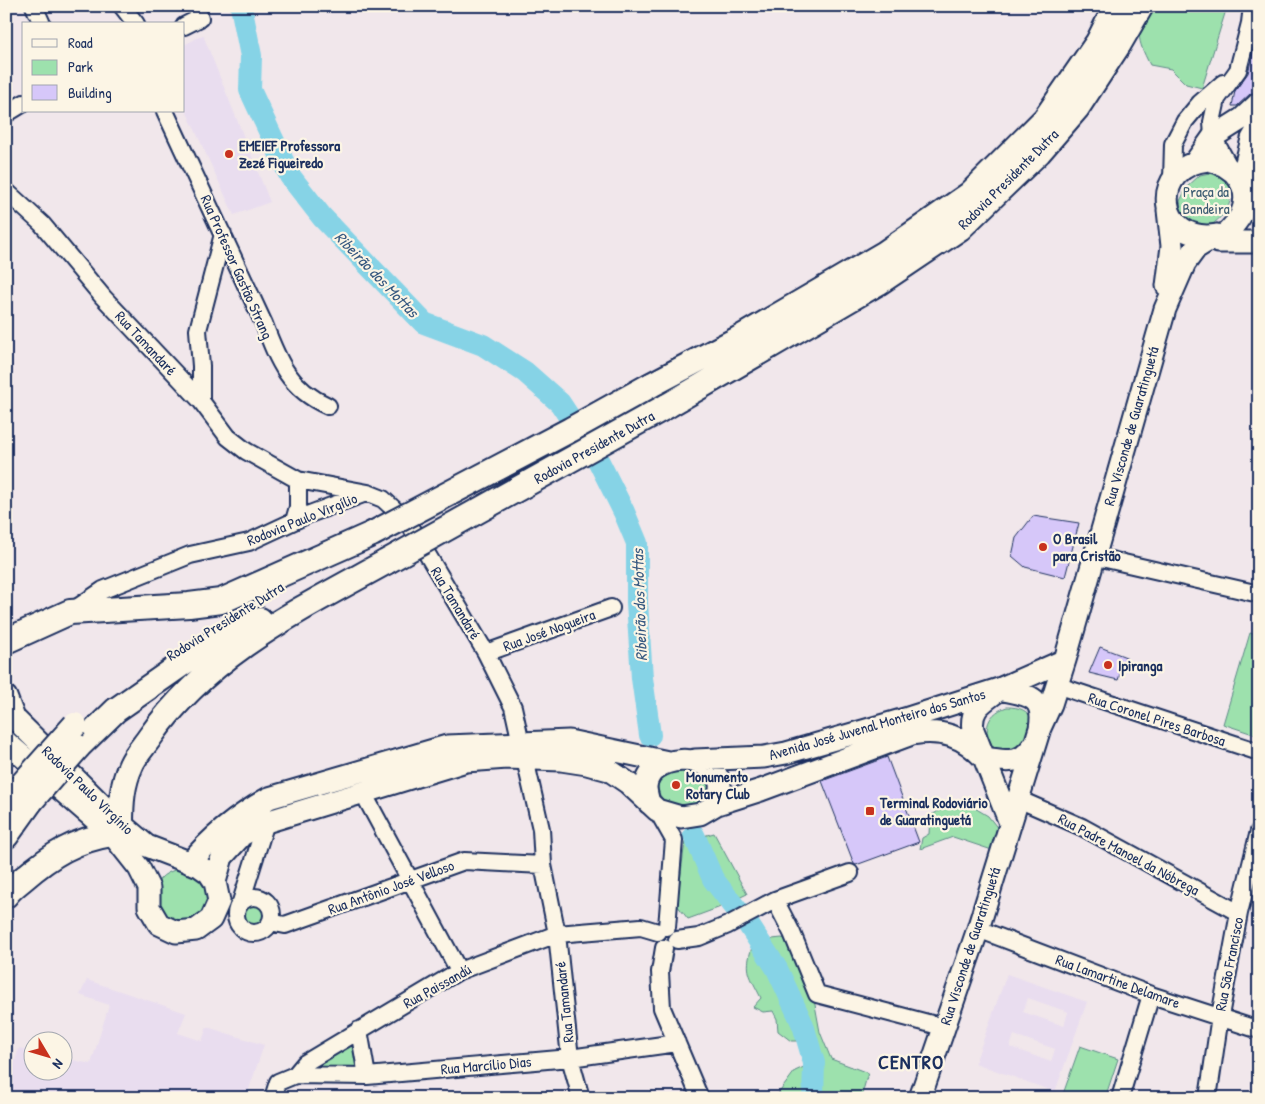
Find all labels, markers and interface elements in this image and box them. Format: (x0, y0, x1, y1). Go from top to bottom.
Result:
legend (22, 22, 185, 112)
text: Road (68, 32, 93, 53)
text: Park (68, 56, 93, 77)
text: Building (68, 82, 112, 103)
street label: Rodovia Presidente Dutra (953, 124, 1063, 234)
place label: EMEIEF Professora Zezé Figueiredo (239, 135, 340, 174)
marker: EMEIEF Professora Zezé Figueiredo (223, 148, 235, 160)
park label: Praça da Bandeira (1182, 181, 1230, 219)
street label: Rua Professor Gastão Strang (196, 192, 278, 343)
water label: Ribeirão dos Mottas (330, 226, 425, 323)
street label: Rua Tamandaré (111, 306, 181, 380)
street label: Rua Visconde de Guaratinguetá (1098, 344, 1164, 508)
street label: Rodovia Presidente Dutra (530, 405, 658, 489)
street label: Rodovia Paulo Virgílio (244, 487, 360, 551)
place label: O Brasil para Cristão (1053, 528, 1121, 567)
marker: O Brasil para Cristão (1037, 541, 1049, 553)
water label: Ribeirão dos Mottas (626, 547, 652, 661)
street label: Rua Tamandaré (426, 563, 486, 643)
street label: Rodovia Presidente Dutra (162, 576, 288, 666)
street label: Rua José Nogueira (500, 604, 598, 656)
place label: Ipiranga (1118, 655, 1162, 677)
marker: Ipiranga (1102, 659, 1114, 671)
street label: Avenida José Juvenal Monteiro dos Santos (766, 683, 988, 765)
street label: Rua Coronel Pires Barbosa (1086, 687, 1228, 751)
street label: Rodovia Paulo Virgínio (38, 741, 138, 839)
place label: Monumento Rotary Club (686, 766, 750, 805)
marker: Monumento Rotary Club (670, 779, 682, 791)
place label: Terminal Rodoviário de Guaratinguetá (879, 792, 988, 831)
marker: Terminal Rodoviário de Guaratinguetá (864, 805, 876, 817)
street label: Rua Padre Manoel da Nóbrega (1055, 808, 1203, 900)
street label: Rua Antônio José Velloso (325, 854, 457, 920)
street label: Rua Visconde de Guaratinguetá (935, 864, 1005, 1028)
street label: Rua São Francisco (1210, 915, 1248, 1013)
street label: Rua Lamartine Delamare (1053, 949, 1183, 1013)
street label: Rua Paissandú (399, 959, 475, 1013)
street label: Rua Tamandaré (549, 960, 579, 1044)
north arrow (22, 1032, 72, 1082)
district label: CENTRO (878, 1048, 944, 1075)
street label: Rua Marcílio Dias (440, 1051, 532, 1079)
text: N (49, 1056, 68, 1074)

